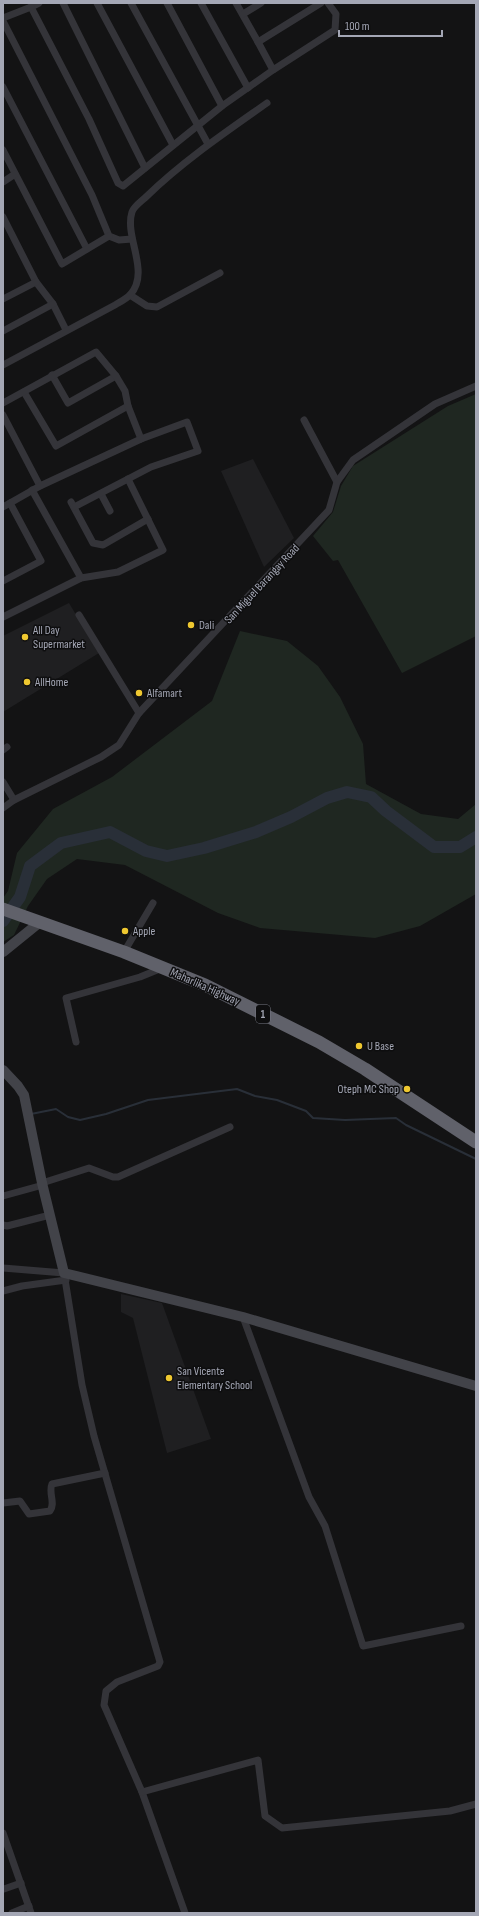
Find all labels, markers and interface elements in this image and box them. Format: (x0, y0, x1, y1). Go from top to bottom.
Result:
scale bar (339, 12, 442, 38)
text: 100 m (345, 19, 370, 34)
street label: San Miguel Barangay Road (221, 541, 303, 627)
place label: Dali (199, 618, 214, 633)
marker: Dali (186, 620, 196, 630)
place label: All Day Supermarket (32, 623, 85, 652)
marker: All Day Supermarket (20, 632, 30, 642)
place label: AllHome (34, 675, 69, 690)
marker: AllHome (22, 677, 32, 687)
place label: Alfamart (146, 686, 182, 701)
marker: Alfamart (134, 688, 144, 698)
place label: Apple (132, 924, 156, 939)
marker: Apple (120, 926, 130, 936)
street label: Maharlika Highway (168, 965, 243, 1009)
road number: 1 (256, 1005, 270, 1023)
place label: U Base (367, 1039, 394, 1054)
marker: U Base (354, 1041, 364, 1051)
place label: Oteph MC Shop (338, 1082, 399, 1097)
marker: Oteph MC Shop (402, 1084, 412, 1094)
place label: San Vicente Elementary School (177, 1364, 252, 1393)
marker: San Vicente Elementary School (164, 1373, 174, 1383)

